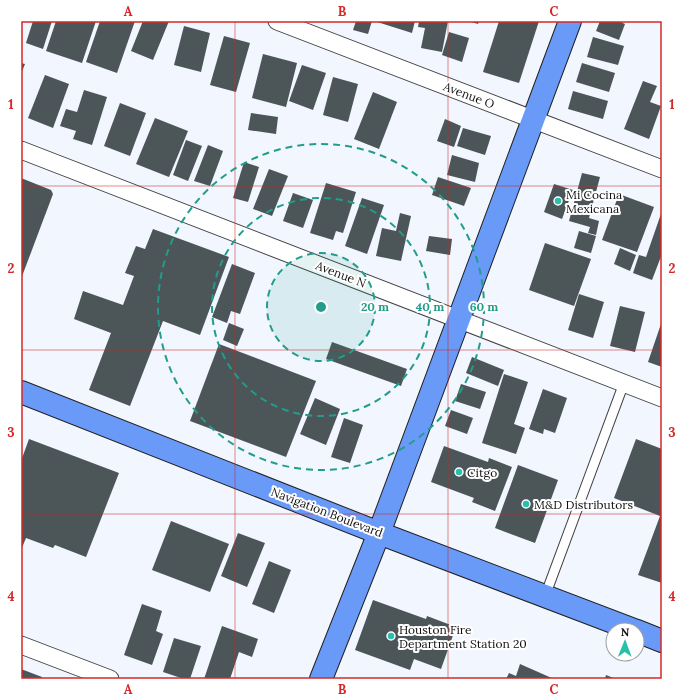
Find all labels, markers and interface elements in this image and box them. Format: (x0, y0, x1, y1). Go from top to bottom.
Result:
text: A (124, 3, 133, 20)
text: B (338, 3, 347, 20)
text: C (550, 3, 559, 20)
street label: Avenue O (440, 78, 497, 112)
text: 1 (8, 96, 14, 113)
text: 1 (669, 96, 675, 113)
place label: Mi Cocina Mexicana (566, 187, 622, 216)
marker: Mi Cocina Mexicana (553, 196, 563, 206)
street label: Avenue N (313, 257, 368, 291)
text: 2 (8, 260, 15, 277)
text: 2 (669, 260, 676, 277)
text: 20 m (361, 299, 389, 314)
text: 40 m (416, 299, 444, 314)
text: 60 m (470, 299, 498, 314)
centre of rings (314, 300, 328, 314)
text: 3 (7, 424, 15, 441)
text: 3 (668, 424, 676, 441)
place label: Citgo (467, 465, 497, 480)
marker: Citgo (454, 467, 464, 477)
street label: Navigation Boulevard (269, 484, 385, 540)
place label: M&D Distributors (534, 497, 634, 512)
marker: M&D Distributors (521, 499, 531, 509)
text: 4 (7, 588, 15, 605)
text: 4 (668, 588, 676, 605)
place label: Houston Fire Department Station 20 (399, 622, 527, 651)
north arrow (605, 622, 645, 662)
text: N (621, 625, 630, 639)
marker: Houston Fire Department Station 20 (386, 631, 396, 641)
text: A (124, 681, 133, 698)
text: B (338, 681, 347, 698)
text: C (550, 681, 559, 698)

